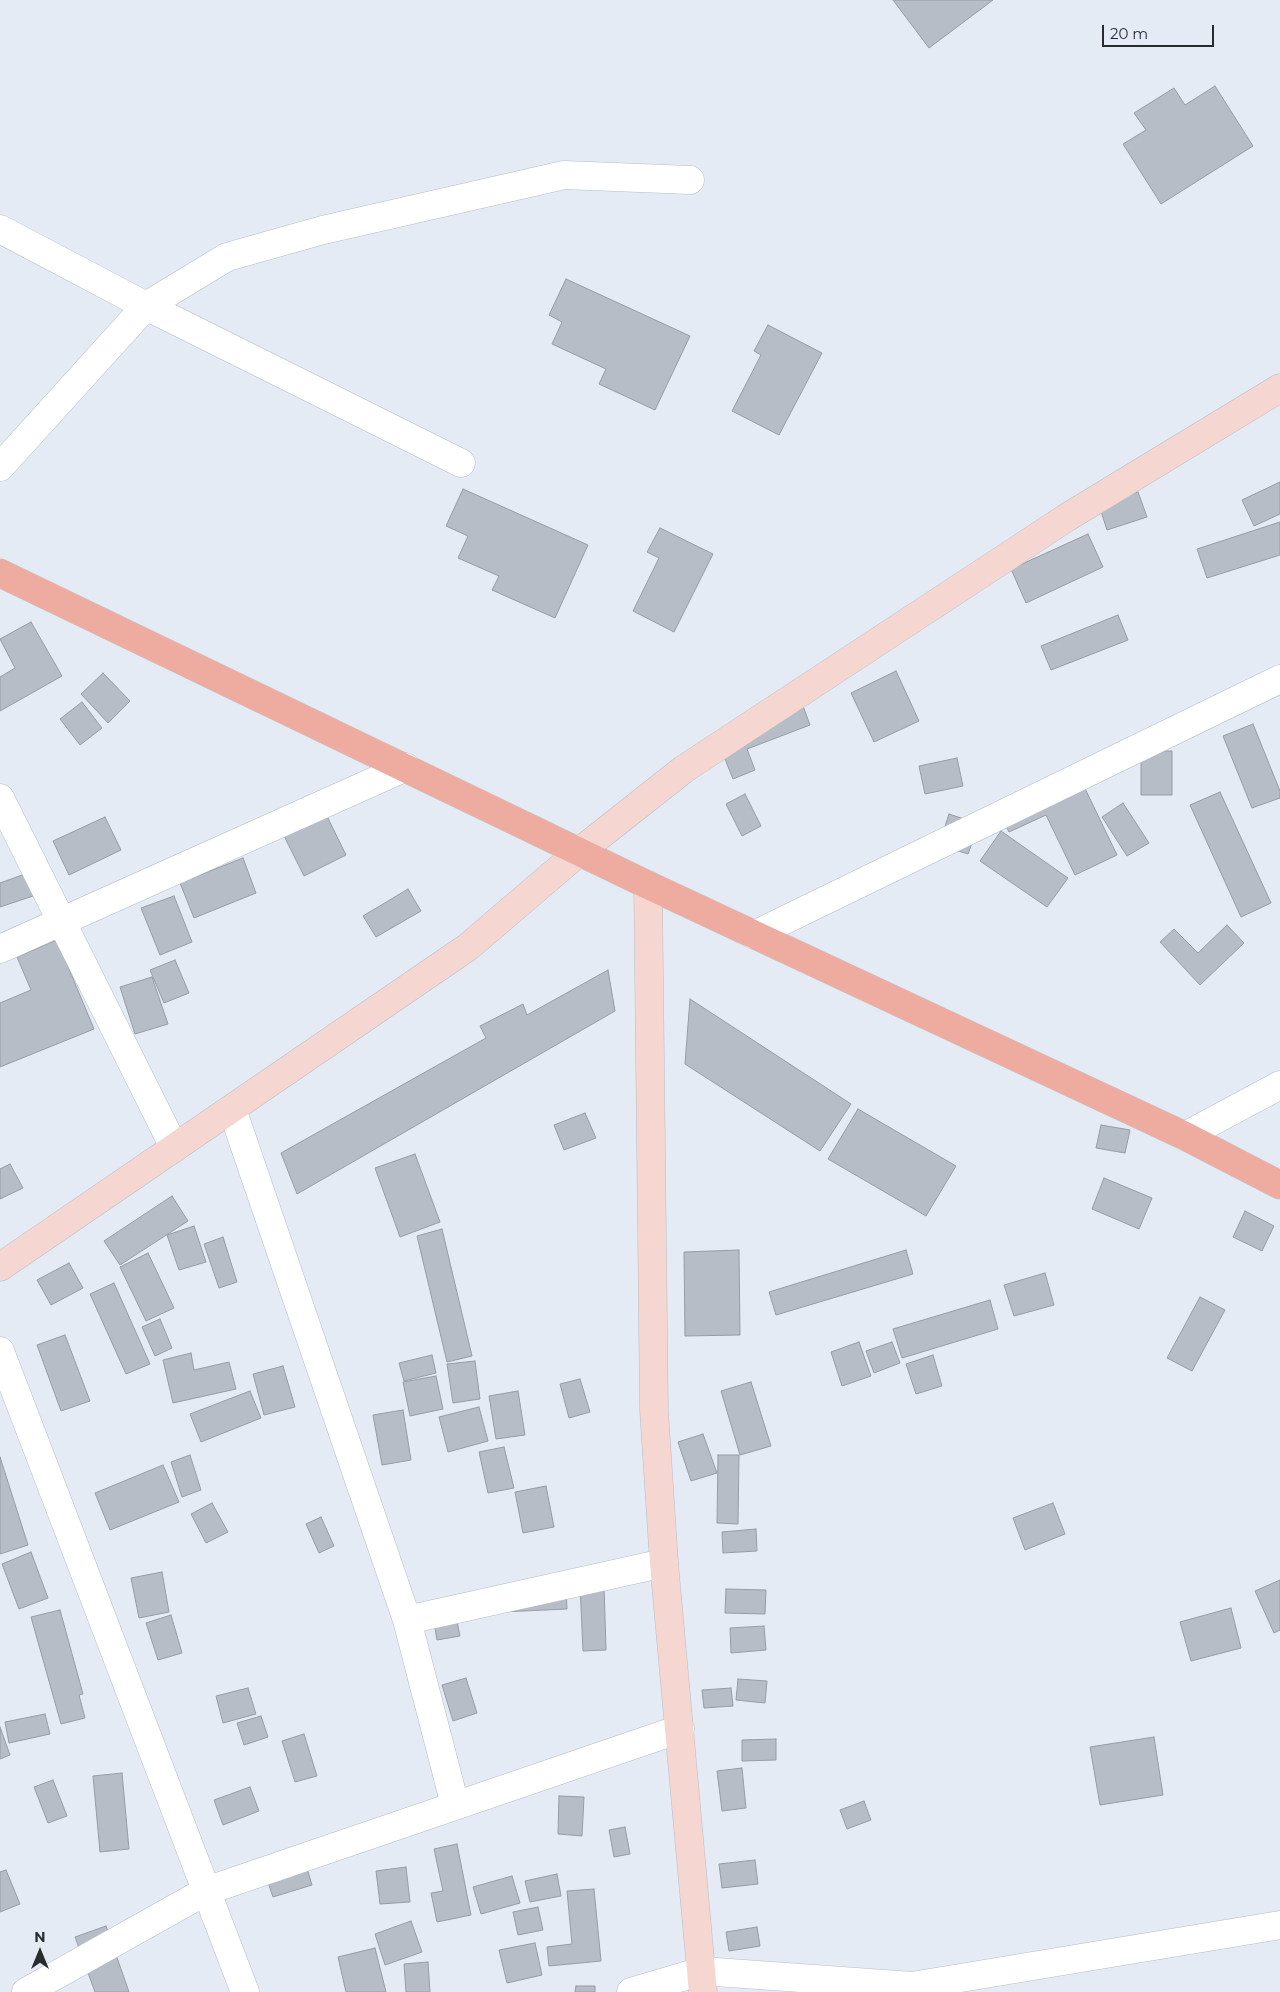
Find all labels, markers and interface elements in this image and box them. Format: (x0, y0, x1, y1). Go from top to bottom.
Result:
scale bar (1105, 15, 1218, 47)
text: 20 m (1110, 24, 1148, 43)
north arrow (15, 1927, 65, 1977)
text: N (34, 1928, 46, 1946)

